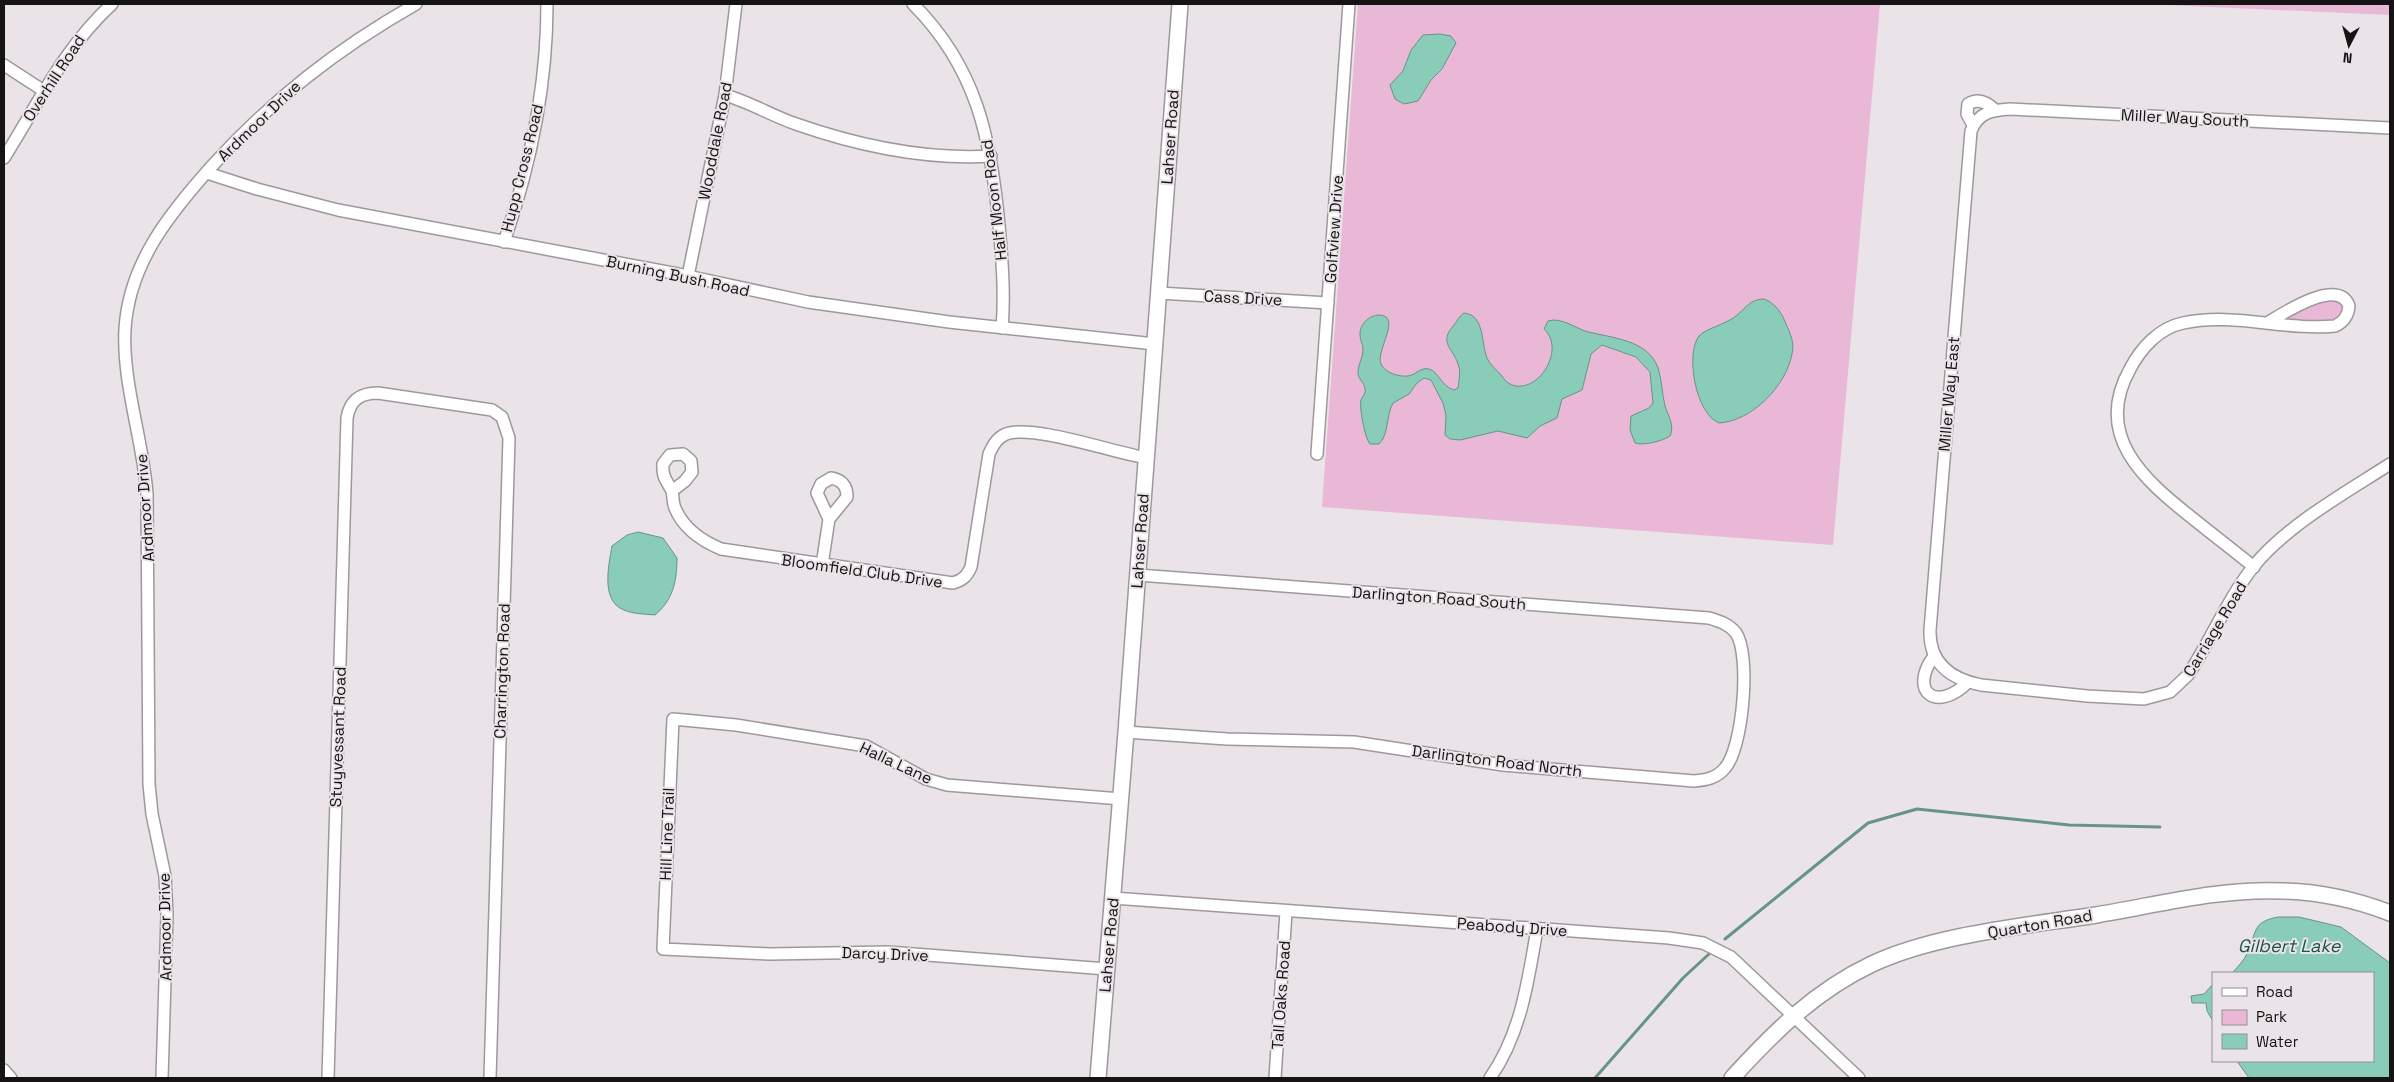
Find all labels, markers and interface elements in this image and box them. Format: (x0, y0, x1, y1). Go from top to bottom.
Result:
north arrow (2324, 20, 2374, 70)
street label: Overhill Road (18, 31, 90, 125)
text: N (2342, 48, 2353, 67)
street label: Ardmoor Drive (213, 76, 305, 166)
street label: Wooddale Road (693, 80, 737, 202)
street label: Lahser Road (1156, 89, 1184, 185)
street label: Hupp Cross Road (496, 102, 548, 234)
street label: Miller Way South (2120, 104, 2250, 132)
street label: Half Moon Road (976, 138, 1012, 262)
street label: Golfview Drive (1320, 174, 1348, 284)
street label: Burning Bush Road (604, 251, 752, 301)
street label: Cass Drive (1203, 285, 1283, 311)
street label: Miller Way East (1934, 336, 1964, 452)
street label: Ardmoor Drive (131, 453, 159, 563)
street label: Lahser Road (1126, 493, 1154, 589)
street label: Bloomfield Club Drive (780, 549, 944, 593)
street label: Carriage Road (2178, 577, 2252, 681)
street label: Darlington Road South (1351, 581, 1527, 615)
street label: Charrington Road (489, 603, 515, 739)
street label: Stuyvessant Road (325, 666, 351, 808)
street label: Halla Lane (856, 737, 936, 789)
street label: Darlington Road North (1410, 740, 1584, 782)
street label: Hill Line Trail (655, 787, 679, 881)
street label: Ardmoor Drive (154, 873, 176, 981)
street label: Lahser Road (1094, 897, 1124, 993)
street label: Quarton Road (1986, 904, 2094, 944)
street label: Peabody Drive (1456, 913, 1568, 941)
water label: Gilbert Lake (2238, 934, 2342, 957)
street label: Tall Oaks Road (1267, 940, 1295, 1050)
street label: Darcy Drive (841, 942, 929, 966)
legend (2212, 972, 2374, 1062)
text: Road (2256, 982, 2293, 1001)
text: Park (2256, 1007, 2287, 1026)
text: Water (2256, 1032, 2299, 1051)

